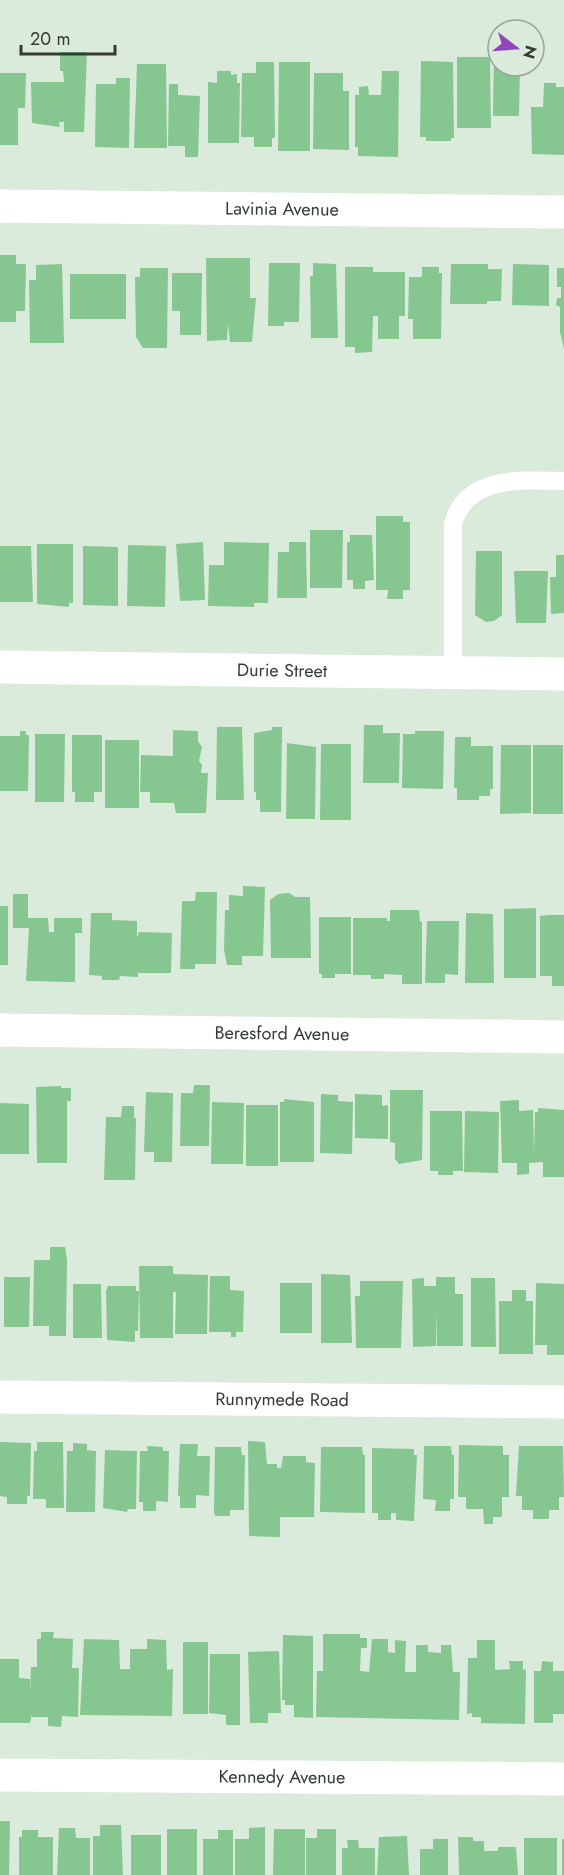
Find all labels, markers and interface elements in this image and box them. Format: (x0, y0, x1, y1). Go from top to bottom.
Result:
scale bar (21, 18, 116, 56)
north arrow (486, 18, 546, 78)
text: 20 m (30, 26, 70, 52)
text: N (517, 43, 543, 62)
street label: Lavinia Avenue (225, 195, 339, 223)
street label: Durie Street (237, 657, 328, 684)
street label: Beresford Avenue (214, 1020, 350, 1047)
street label: Runnymede Road (215, 1386, 349, 1413)
street label: Kennedy Avenue (218, 1764, 345, 1790)

